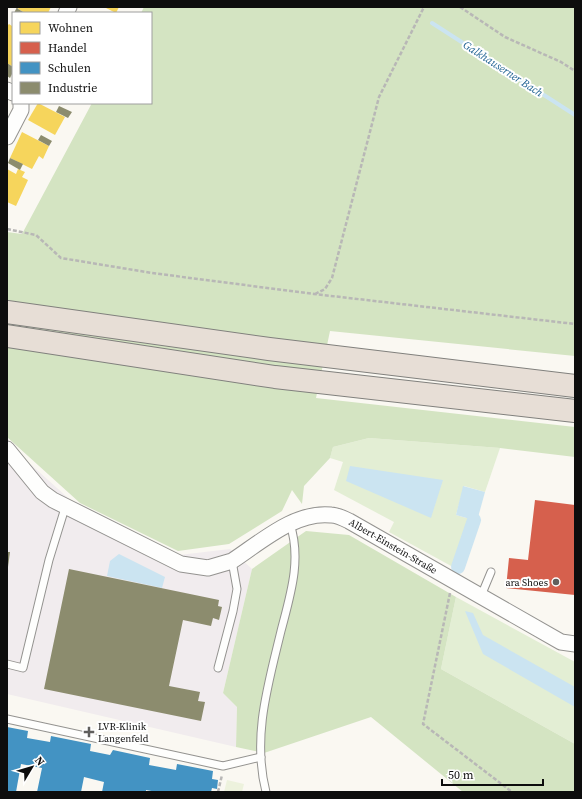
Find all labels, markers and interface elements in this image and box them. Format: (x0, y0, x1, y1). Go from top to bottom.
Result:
legend (12, 12, 152, 104)
text: Wohnen (48, 20, 93, 36)
water label: Galkhauserner Bach (460, 38, 546, 100)
text: Handel (48, 40, 87, 56)
text: Schulen (48, 60, 91, 76)
text: Industrie (48, 80, 97, 96)
street label: Albert-Einstein-Straße (347, 515, 439, 577)
place label: ara Shoes (505, 576, 548, 589)
marker: ara Shoes (551, 577, 561, 587)
place label: LVR-Klinik Langenfeld (98, 720, 149, 745)
marker: LVR-Klinik Langenfeld (83, 726, 95, 738)
north arrow (12, 747, 52, 787)
text: N (31, 753, 48, 769)
scale bar (442, 761, 543, 787)
text: 50 m (448, 767, 474, 783)

